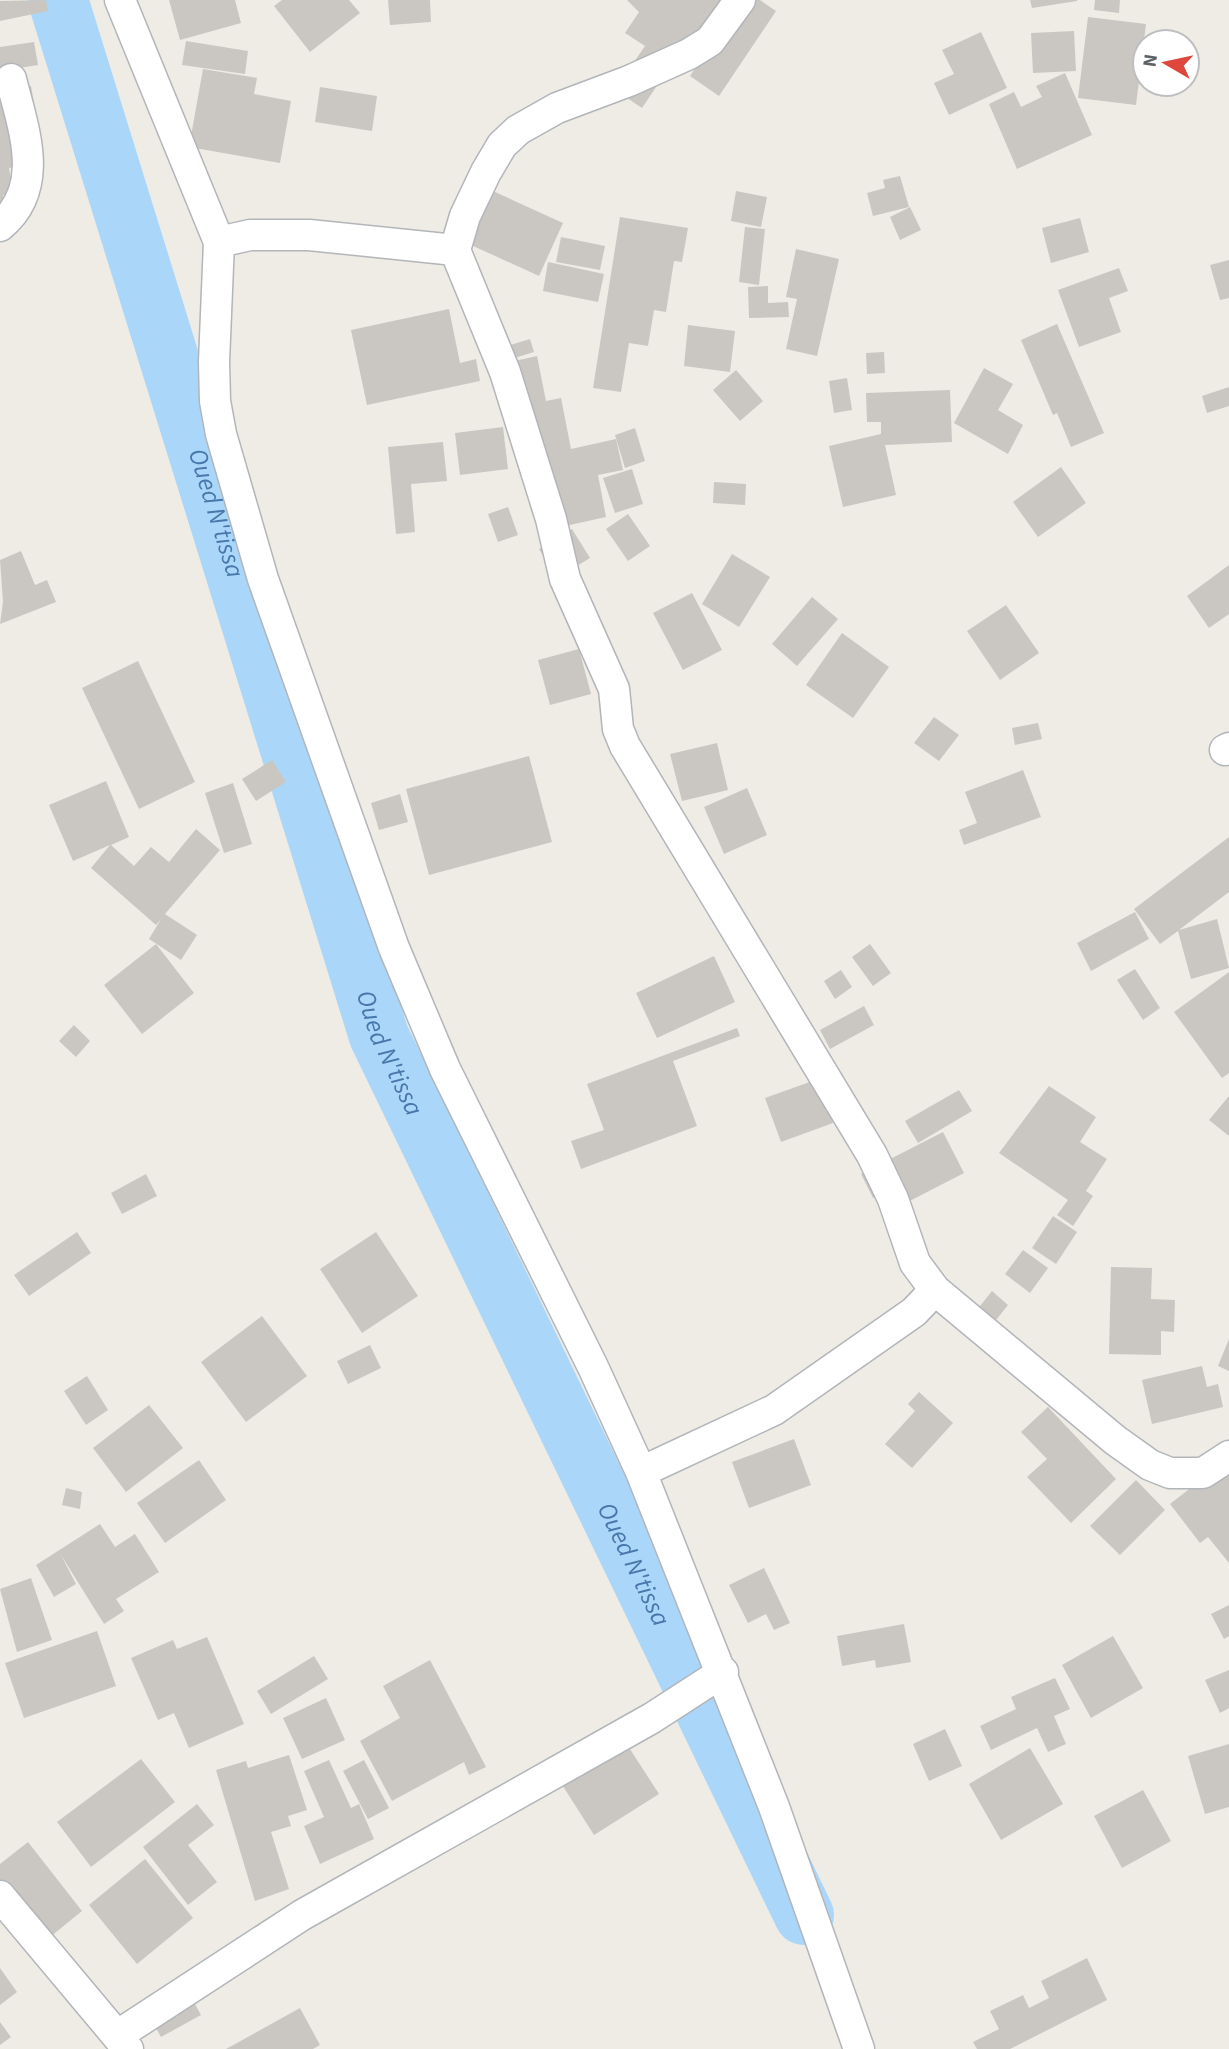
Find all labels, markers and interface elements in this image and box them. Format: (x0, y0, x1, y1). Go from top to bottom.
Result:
north arrow (1131, 28, 1201, 98)
text: N (1136, 52, 1165, 69)
water label: Oued N'tissa (180, 444, 254, 582)
water label: Oued N'tissa (347, 985, 433, 1122)
water label: Oued N'tissa (589, 1496, 680, 1632)

